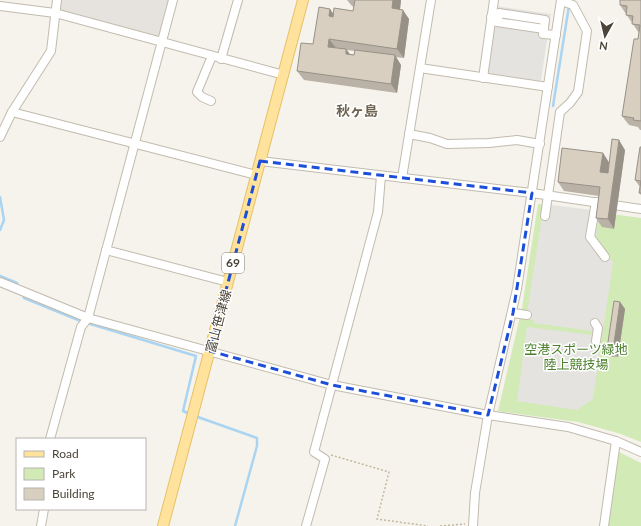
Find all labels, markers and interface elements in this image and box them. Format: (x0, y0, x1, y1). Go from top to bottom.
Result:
north arrow (585, 16, 625, 56)
text: N (598, 39, 609, 53)
district label: 秋ヶ島 (336, 102, 378, 119)
road number: 69 (222, 253, 244, 273)
street label: 富山笹津線 (202, 288, 234, 354)
park label: 空港スポーツ緑地 陸上競技場 (524, 341, 628, 372)
legend (16, 438, 146, 510)
text: Road (52, 446, 79, 461)
text: Park (52, 466, 76, 481)
text: Building (52, 486, 95, 501)

